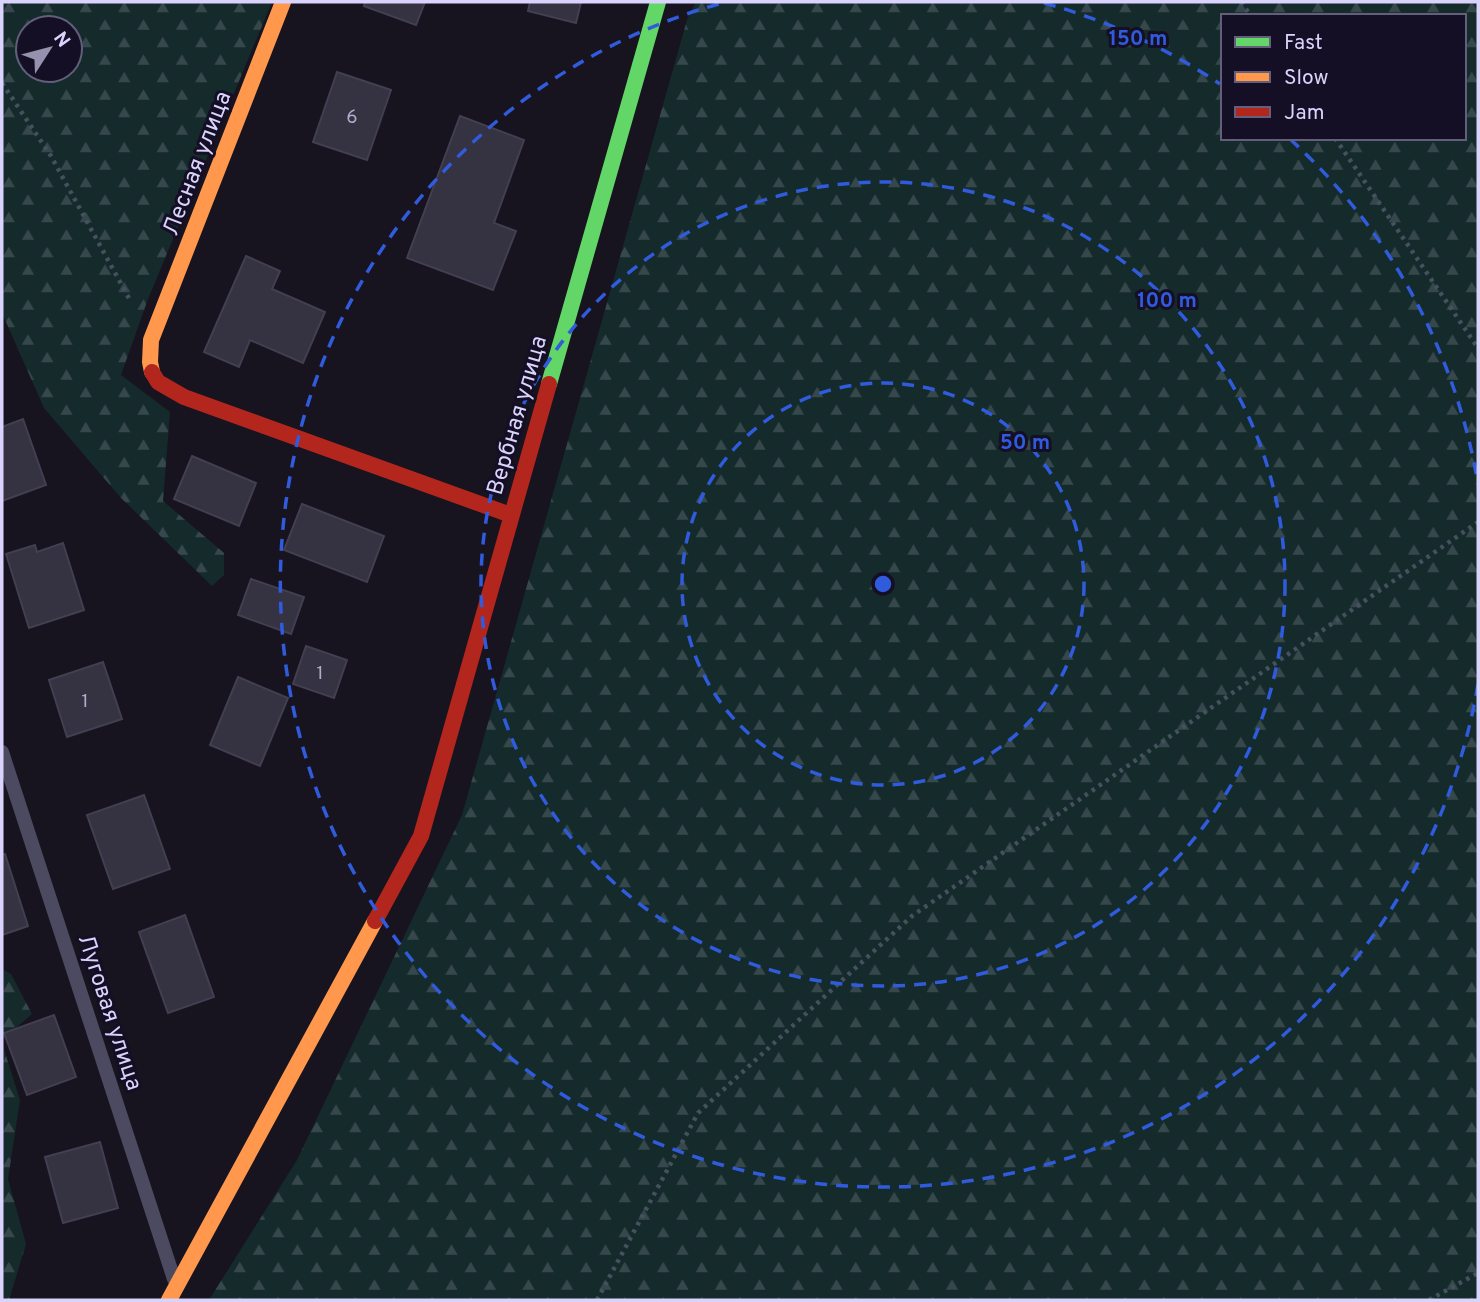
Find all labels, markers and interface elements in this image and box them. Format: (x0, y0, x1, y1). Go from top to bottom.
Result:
north arrow (14, 14, 84, 84)
legend (1221, 14, 1466, 140)
text: 150 m (1109, 26, 1167, 53)
text: N (47, 28, 75, 53)
text: Fast (1284, 30, 1323, 57)
text: Slow (1284, 65, 1329, 92)
street label: Лесная улица (157, 88, 239, 240)
text: Jam (1284, 100, 1325, 127)
house number: 6 (346, 106, 358, 130)
text: 100 m (1137, 288, 1197, 315)
street label: Вербная улица (482, 333, 555, 499)
text: 50 m (1000, 430, 1050, 457)
centre of rings (871, 572, 895, 596)
house number: 1 (316, 662, 324, 686)
house number: 1 (81, 690, 89, 714)
street label: Луговая улица (70, 931, 148, 1095)

